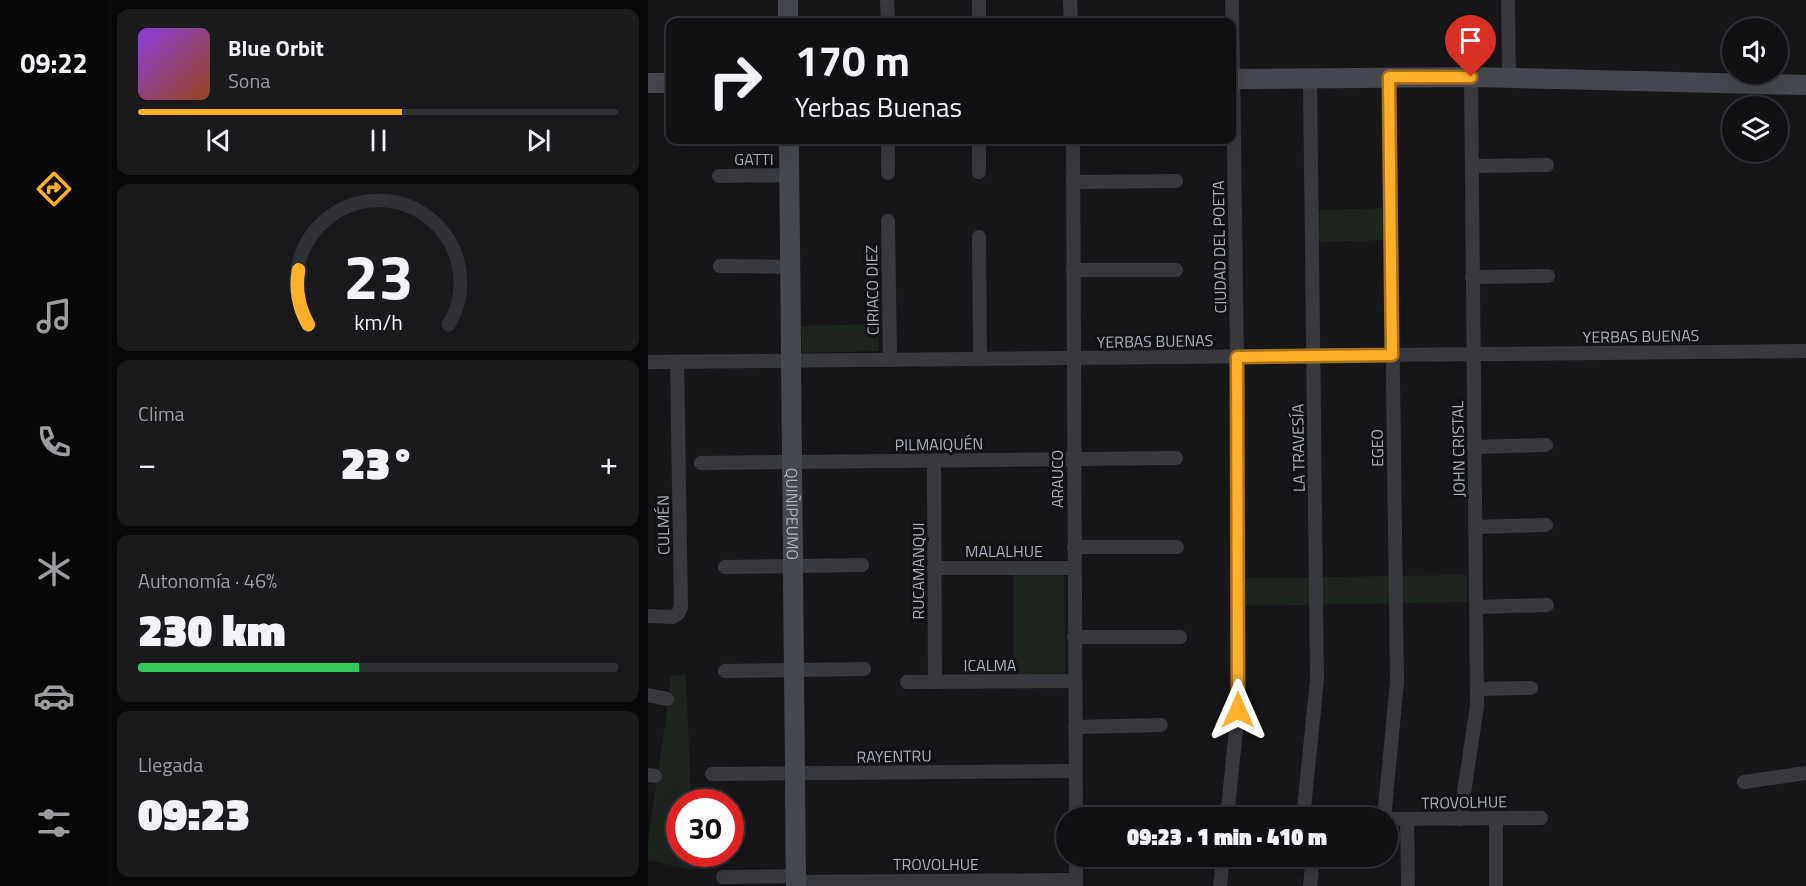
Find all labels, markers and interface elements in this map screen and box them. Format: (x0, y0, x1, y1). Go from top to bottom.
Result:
pin (1445, 15, 1496, 77)
map controls (1722, 18, 1788, 162)
button: sound (1722, 18, 1788, 84)
icon: arrive (1454, 24, 1487, 57)
text: 170 m (795, 28, 910, 92)
text: Blue Orbit (228, 31, 324, 65)
text: 09:22 (20, 42, 88, 83)
icon: right (696, 42, 774, 120)
text: Sona (228, 65, 270, 96)
text: Yerbas Buenas (795, 86, 962, 127)
button: layers (1722, 96, 1788, 162)
icon: previous (202, 124, 235, 157)
icon: pause (362, 124, 395, 157)
icon: next (522, 124, 555, 157)
street label: GATTI (734, 147, 774, 171)
icon: directions (33, 168, 75, 210)
street label: CIUDAD DEL POETA (1206, 180, 1232, 314)
text: 23 (343, 228, 413, 323)
street label: CIRIACO DIEZ (859, 245, 885, 335)
icon: music (33, 295, 75, 337)
text: km/h (354, 306, 402, 338)
street label: YERBAS BUENAS (1583, 323, 1699, 349)
street label: YERBAS BUENAS (1097, 328, 1213, 354)
text: Clima (138, 398, 185, 429)
street label: JOHN CRISTAL (1445, 400, 1471, 497)
street label: LA TRAVESÍA (1285, 403, 1311, 492)
icon: phone (33, 421, 75, 463)
text: 23° (341, 428, 415, 496)
street label: EGEO (1365, 429, 1389, 467)
street label: PILMAIQUÉN (895, 431, 983, 457)
text: − (138, 438, 156, 488)
text: + (600, 438, 618, 488)
street label: ARAUCO (1045, 450, 1069, 508)
street label: QUIÑIPEUMO (780, 468, 805, 560)
street label: CULMÉN (650, 495, 676, 555)
street label: RUCAMANQUI (906, 523, 930, 620)
street label: MALALHUE (965, 539, 1043, 563)
icon: climate (33, 548, 75, 590)
text: Autonomía · 46% (138, 565, 277, 596)
text: 230 km (138, 595, 286, 663)
street label: ICALMA (964, 653, 1017, 677)
icon: car (33, 675, 75, 717)
position arrow (1206, 678, 1270, 742)
street label: RAYENTRU (856, 743, 932, 769)
text: Llegada (138, 749, 203, 780)
text: 09:23 (138, 779, 250, 847)
speed limit sign: 30 (666, 789, 744, 867)
street label: TROVOLHUE (1421, 789, 1507, 815)
icon: filters (33, 802, 75, 844)
text: 09:23 · 1 min · 410 m (1127, 820, 1327, 854)
street label: TROVOLHUE (893, 852, 979, 876)

